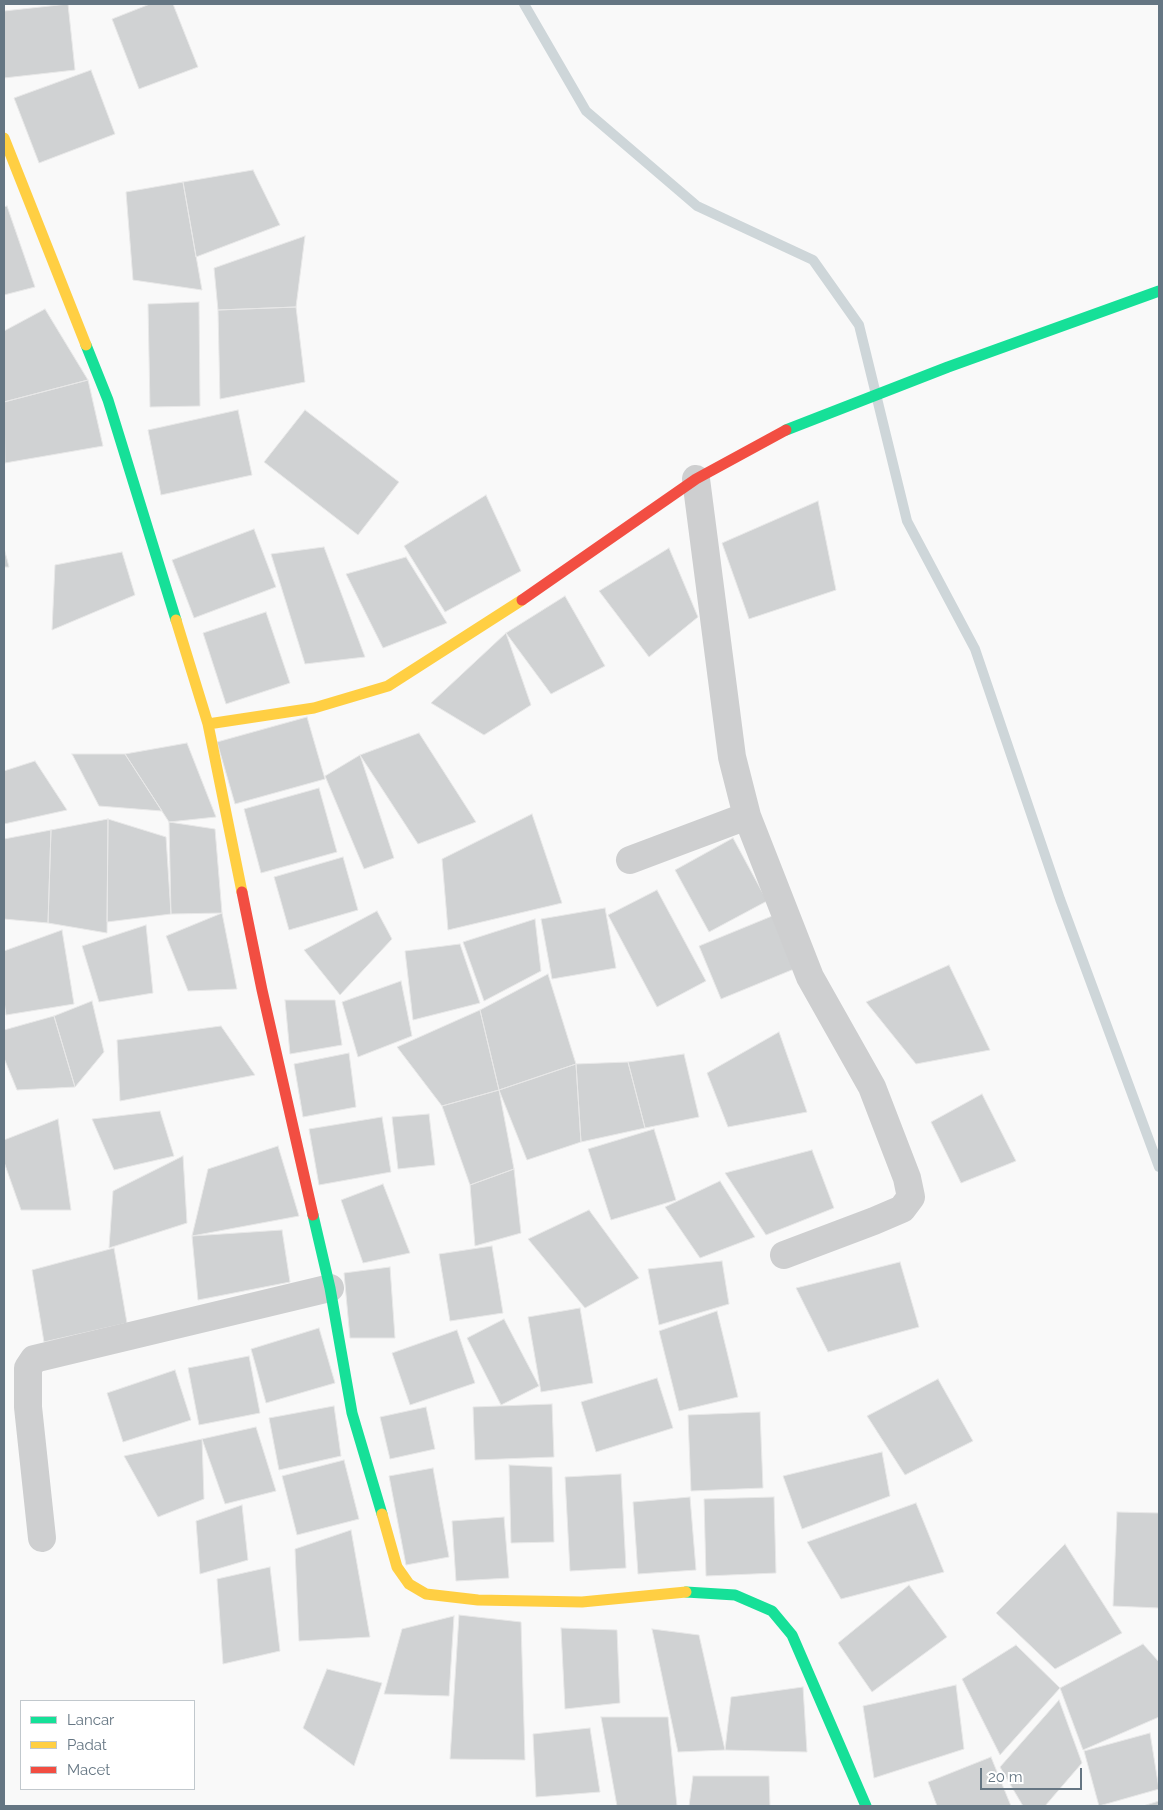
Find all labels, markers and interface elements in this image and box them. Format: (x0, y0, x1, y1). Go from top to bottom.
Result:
legend (20, 1700, 195, 1790)
text: Lancar (67, 1711, 114, 1729)
text: Padat (67, 1736, 107, 1754)
scale bar (983, 1758, 1086, 1790)
text: Macet (67, 1761, 110, 1779)
text: 20 m (988, 1768, 1023, 1786)

